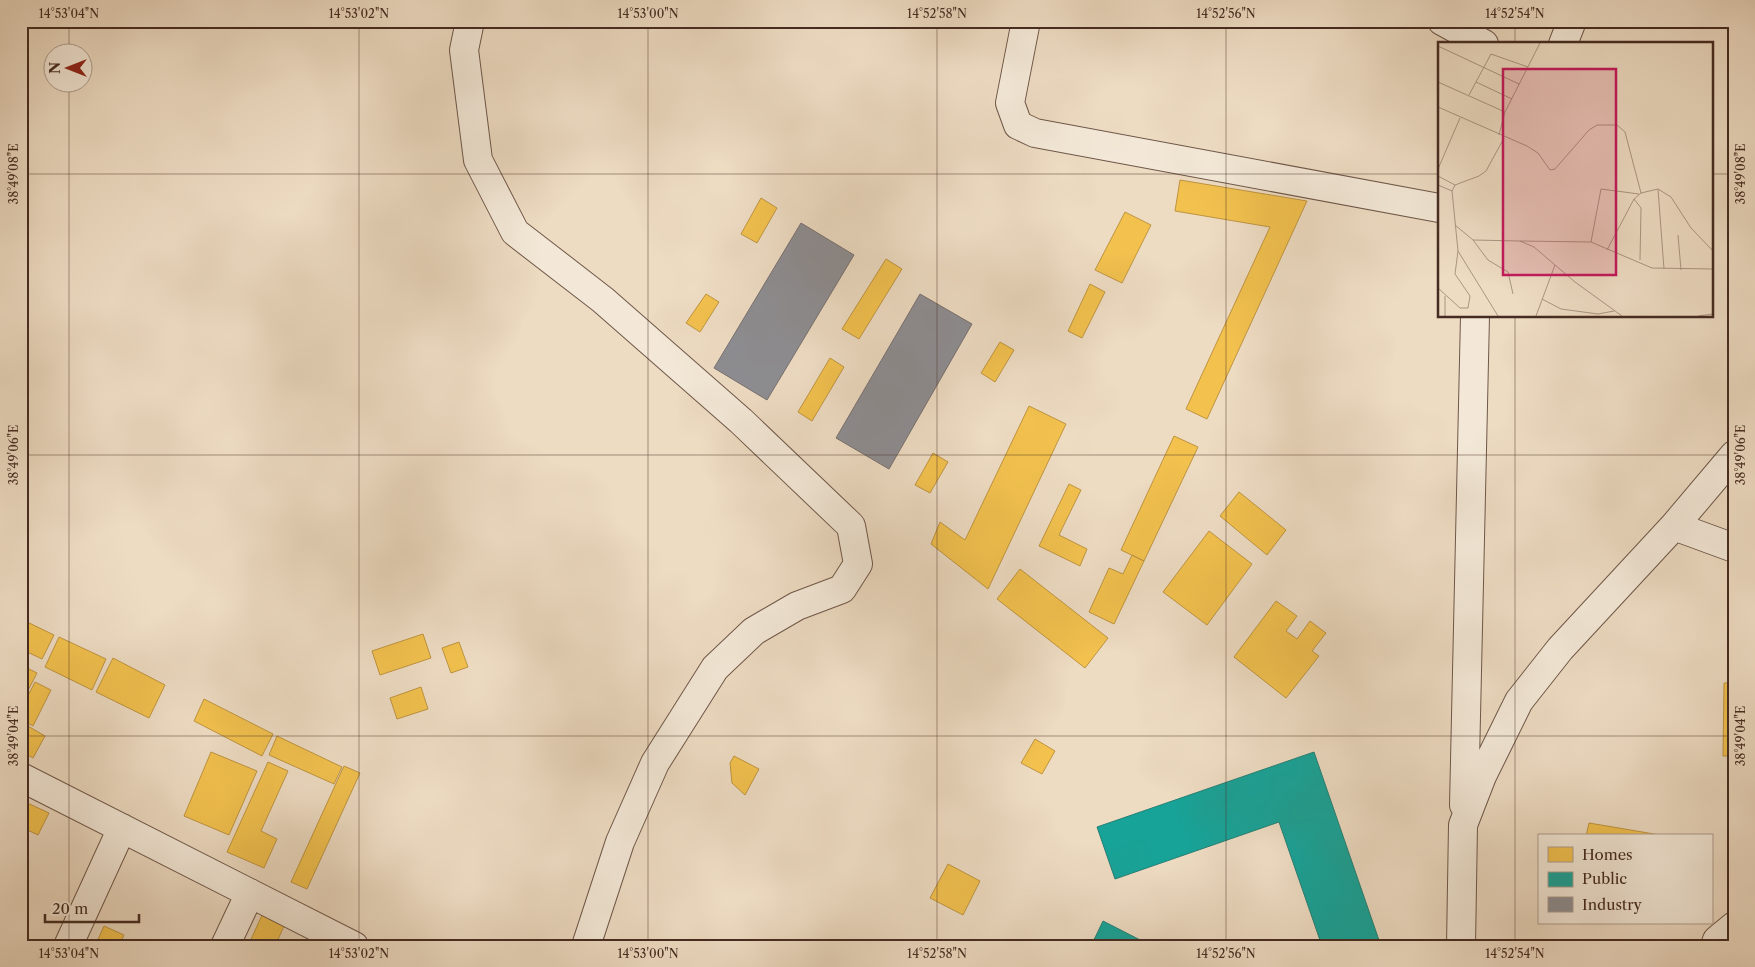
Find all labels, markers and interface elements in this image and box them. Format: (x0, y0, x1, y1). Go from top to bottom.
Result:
text: 14°53'04"N (39, 6, 99, 21)
text: 14°53'02"N (329, 6, 389, 21)
text: 14°53'00"N (617, 6, 679, 21)
text: 14°52'58"N (907, 6, 967, 21)
text: 14°52'56"N (1196, 6, 1256, 21)
text: 14°52'54"N (1485, 6, 1545, 21)
north arrow (42, 42, 92, 92)
inset map (1438, 42, 1712, 318)
text: N (46, 62, 64, 74)
text: 38°49'08"E (6, 144, 21, 204)
text: 38°49'08"E (1733, 144, 1748, 204)
text: 38°49'06"E (6, 425, 21, 485)
text: 38°49'06"E (1733, 425, 1748, 485)
text: 38°49'04"E (6, 706, 21, 766)
text: 38°49'04"E (1733, 706, 1748, 766)
legend (1538, 834, 1712, 924)
text: Homes (1582, 845, 1633, 864)
text: Public (1582, 869, 1627, 888)
scale bar (45, 892, 139, 924)
text: Industry (1582, 895, 1642, 914)
text: 20 m (52, 899, 88, 918)
text: 14°53'04"N (39, 946, 99, 961)
text: 14°53'02"N (329, 946, 389, 961)
text: 14°53'00"N (617, 946, 679, 961)
text: 14°52'58"N (907, 946, 967, 961)
text: 14°52'56"N (1196, 946, 1256, 961)
text: 14°52'54"N (1485, 946, 1545, 961)

